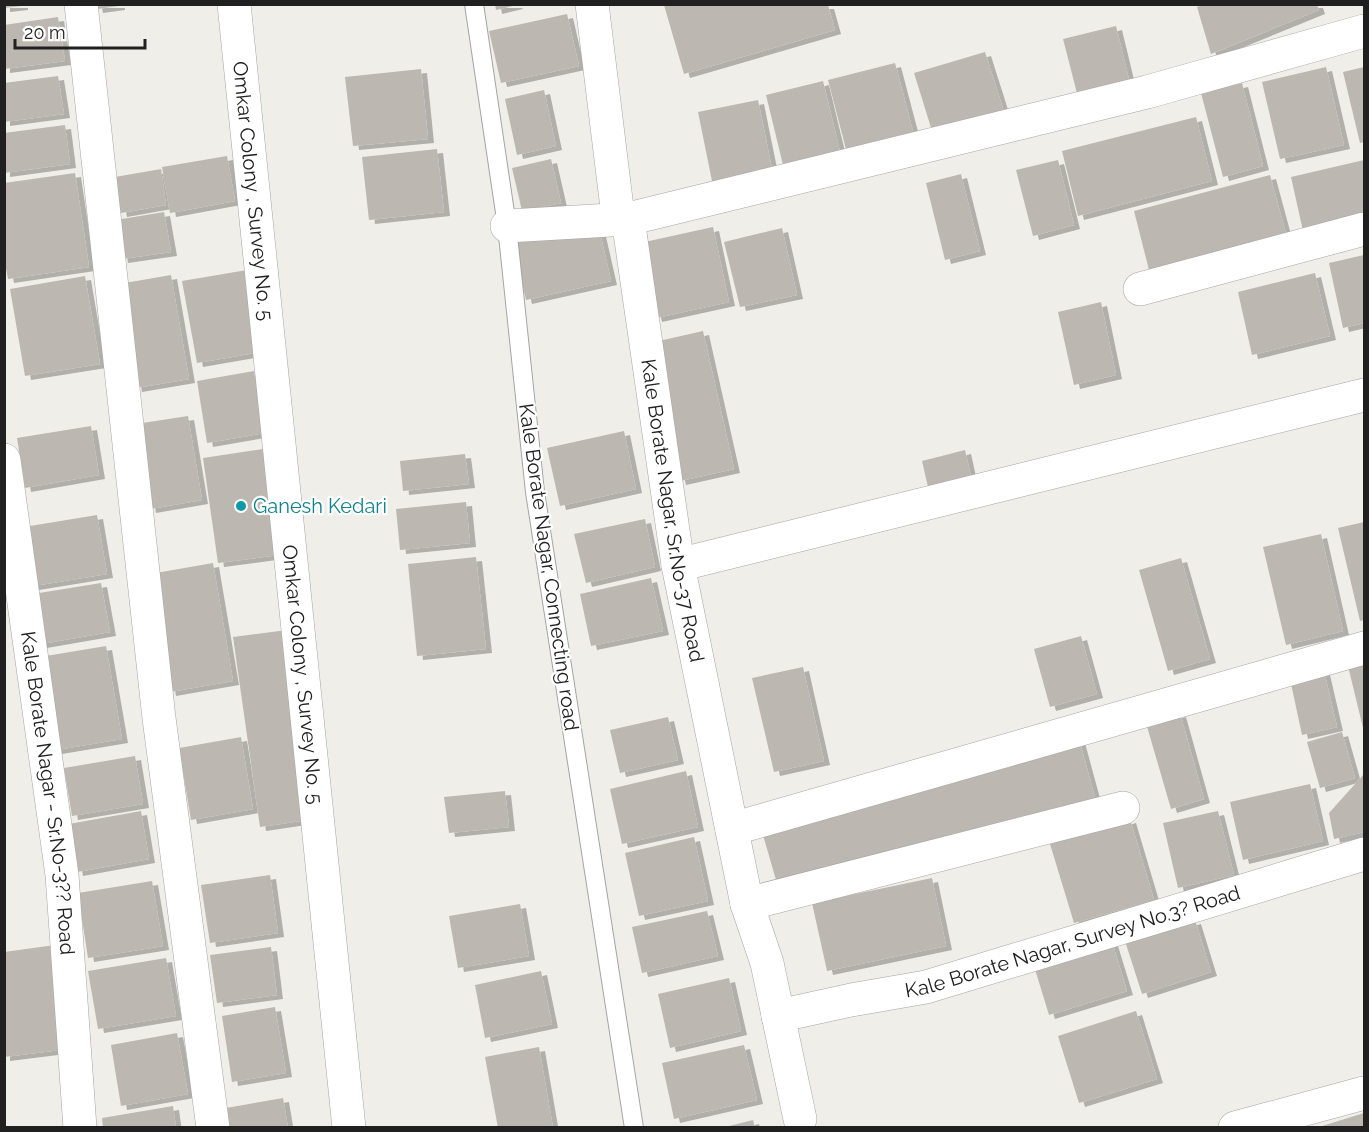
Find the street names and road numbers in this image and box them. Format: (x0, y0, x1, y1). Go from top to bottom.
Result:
street label: Omkar Colony , Survey No. 5 (228, 60, 278, 322)
street label: Kale Borate Nagar, Sr.No-37 Road (636, 357, 709, 664)
street label: Kale Borate Nagar, Connecting road (514, 402, 584, 732)
street label: Omkar Colony , Survey No. 5 (277, 544, 328, 806)
street label: Kale Borate Nagar - Sr.No-3?? Road (16, 630, 80, 956)
street label: Kale Borate Nagar, Survey No.3? Road (903, 880, 1243, 1002)

